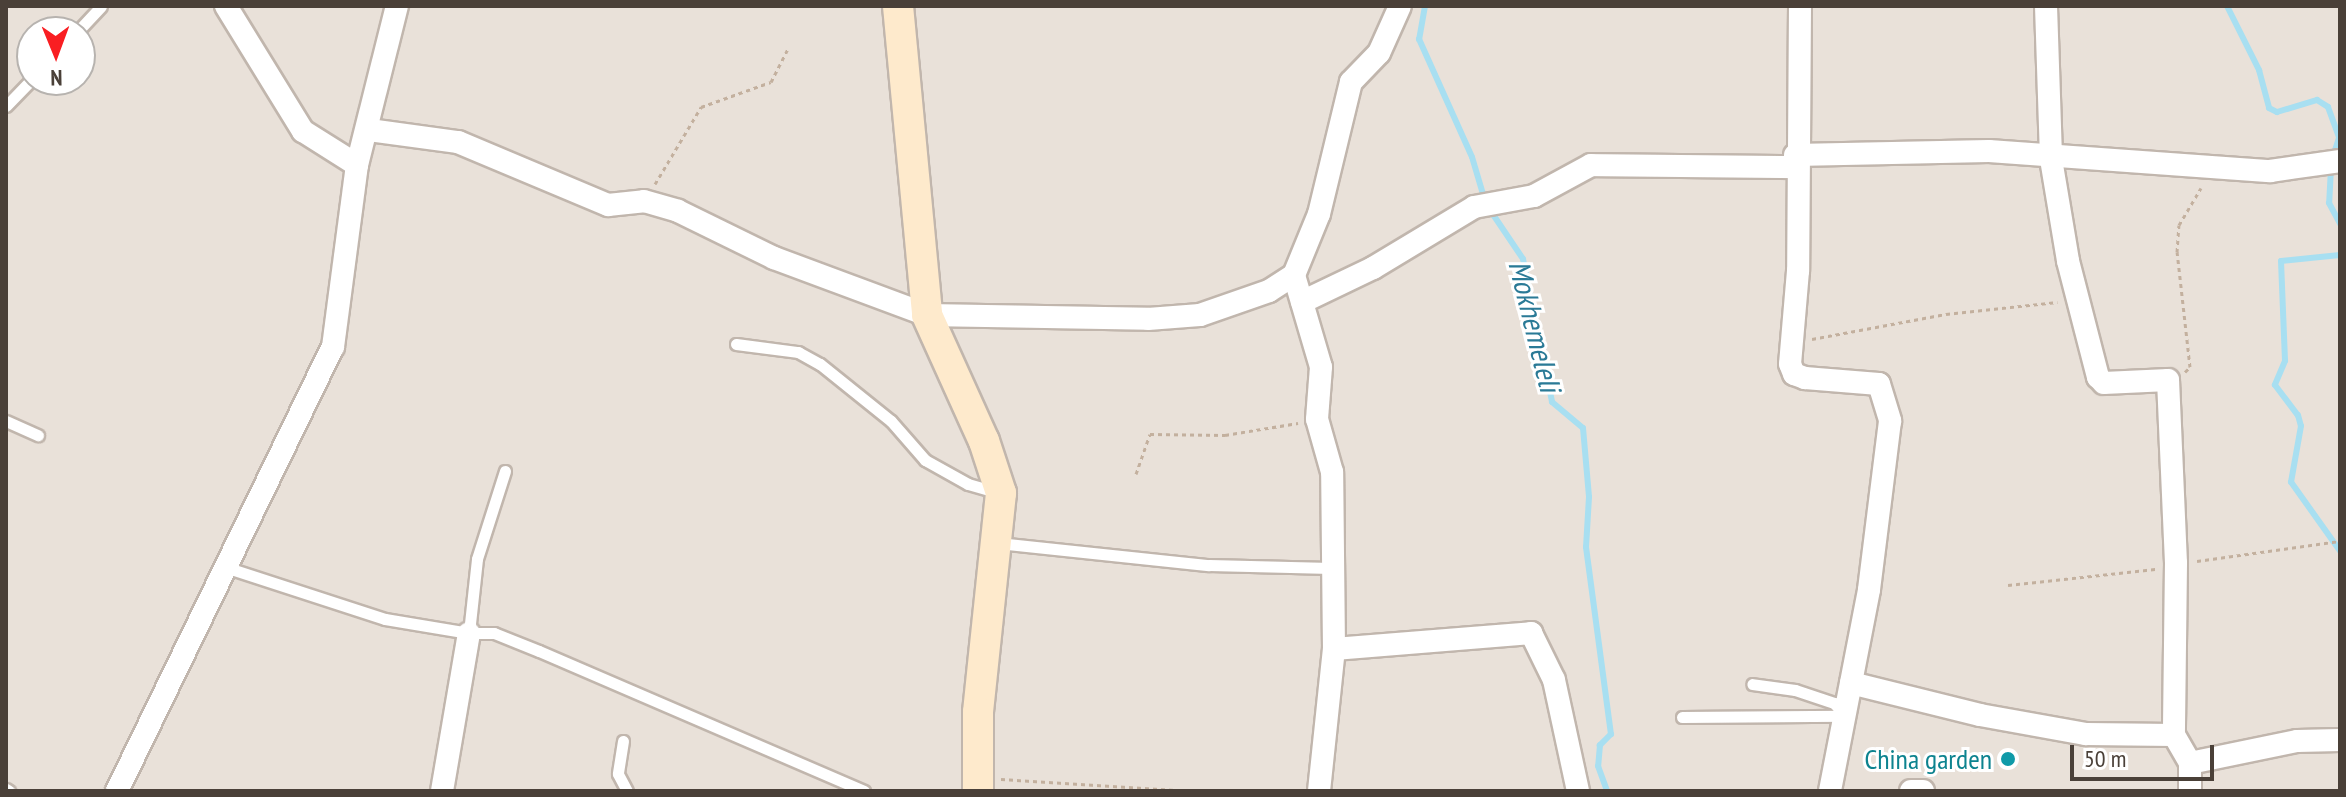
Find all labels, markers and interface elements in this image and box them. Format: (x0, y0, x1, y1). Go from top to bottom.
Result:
north arrow (16, 16, 96, 96)
text: N (50, 64, 63, 92)
water label: Mokhemeleli (1501, 257, 1569, 395)
scale bar (2074, 729, 2218, 779)
place label: China garden (1864, 742, 1992, 776)
text: 50 m (2084, 743, 2126, 774)
marker: China garden (1999, 750, 2017, 768)

